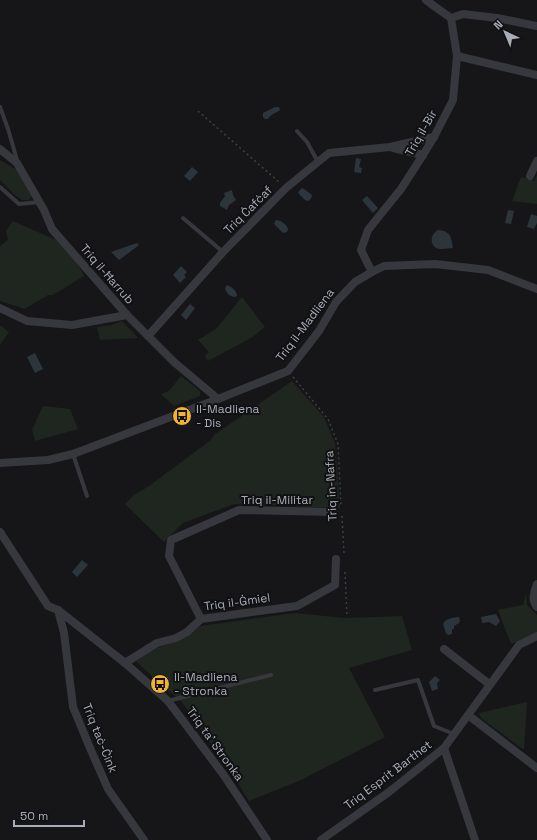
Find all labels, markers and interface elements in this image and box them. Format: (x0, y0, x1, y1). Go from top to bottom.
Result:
north arrow (485, 12, 525, 52)
text: N (491, 17, 506, 32)
street label: Triq il-Bir (401, 106, 441, 159)
street label: Triq Ċafċaf (220, 182, 276, 238)
street label: Triq il-Ħarrub (76, 241, 138, 308)
street label: Triq il-Madliena (272, 285, 338, 365)
place label: Il-Madliena - Dis (196, 401, 260, 431)
bus stop icon: Il-Madliena - Dis (171, 405, 193, 427)
street label: Triq in-Nafra (321, 450, 341, 522)
street label: Triq il-Militar (241, 492, 313, 508)
street label: Triq il-Ġmiel (203, 589, 271, 615)
place label: Il-Madliena - Stronka (174, 669, 238, 699)
bus stop icon: Il-Madliena - Stronka (149, 673, 171, 695)
street label: Triq taċ-Ċink (79, 701, 121, 776)
street label: Triq ta' Stronka (183, 704, 247, 784)
street label: Triq Esprit Barthet (341, 737, 435, 813)
scale bar (14, 802, 84, 828)
text: 50 m (20, 808, 48, 824)

